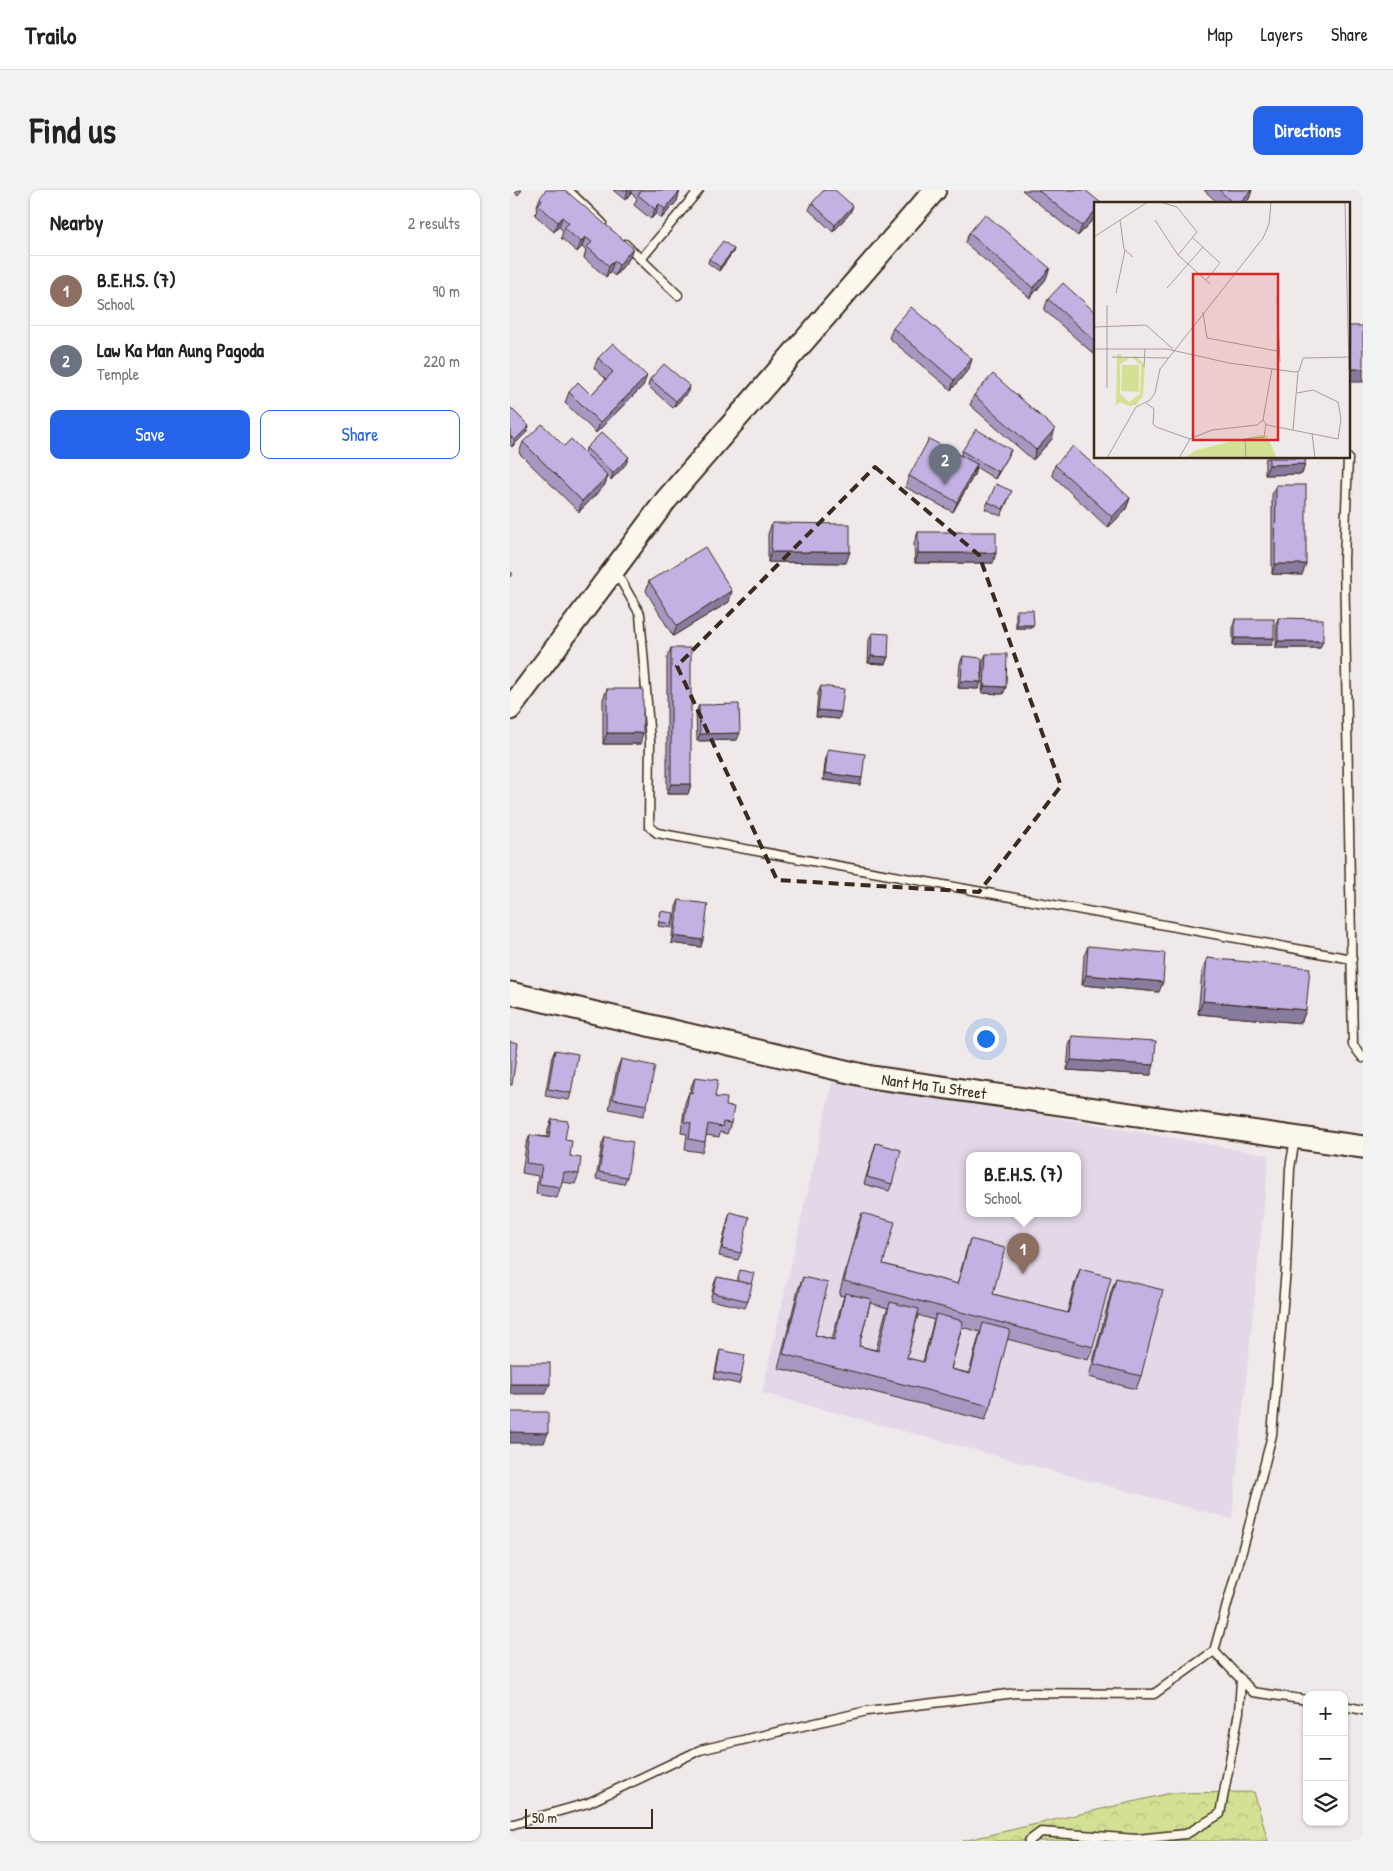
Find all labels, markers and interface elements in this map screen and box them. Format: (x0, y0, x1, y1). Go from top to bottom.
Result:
text: Trailo (25, 19, 76, 51)
text: Map (1207, 22, 1233, 47)
text: Layers (1261, 22, 1303, 47)
text: Share (1331, 22, 1368, 47)
button: Directions (1253, 106, 1363, 155)
text: Find us (30, 107, 116, 154)
inset map (1094, 202, 1351, 459)
text: Nearby (50, 208, 103, 237)
text: 2 results (408, 212, 460, 234)
text: B.E.H.S. (7) (97, 267, 176, 293)
text: 1 (63, 280, 69, 302)
text: 90 m (432, 280, 460, 302)
text: School (97, 293, 134, 315)
text: Law Ka Man Aung Pagoda (97, 337, 264, 363)
text: 2 (62, 350, 70, 372)
text: 220 m (423, 350, 460, 372)
text: Temple (97, 363, 139, 385)
button: Save (50, 410, 250, 459)
button: Share (260, 410, 460, 459)
pin: 2 (929, 444, 961, 485)
your location (973, 1026, 999, 1052)
street label: Nant Ma Tu Street (880, 1068, 988, 1104)
popup (966, 1152, 1081, 1217)
text: B.E.H.S. (7) (984, 1161, 1063, 1187)
text: School (984, 1187, 1021, 1209)
pin: 1 (1007, 1233, 1039, 1274)
map controls (1303, 1691, 1348, 1826)
button: + (1303, 1691, 1348, 1736)
button: − (1303, 1736, 1348, 1781)
button: layers (1303, 1781, 1348, 1826)
scale bar (525, 1806, 652, 1829)
text: 50 m (532, 1808, 557, 1827)

